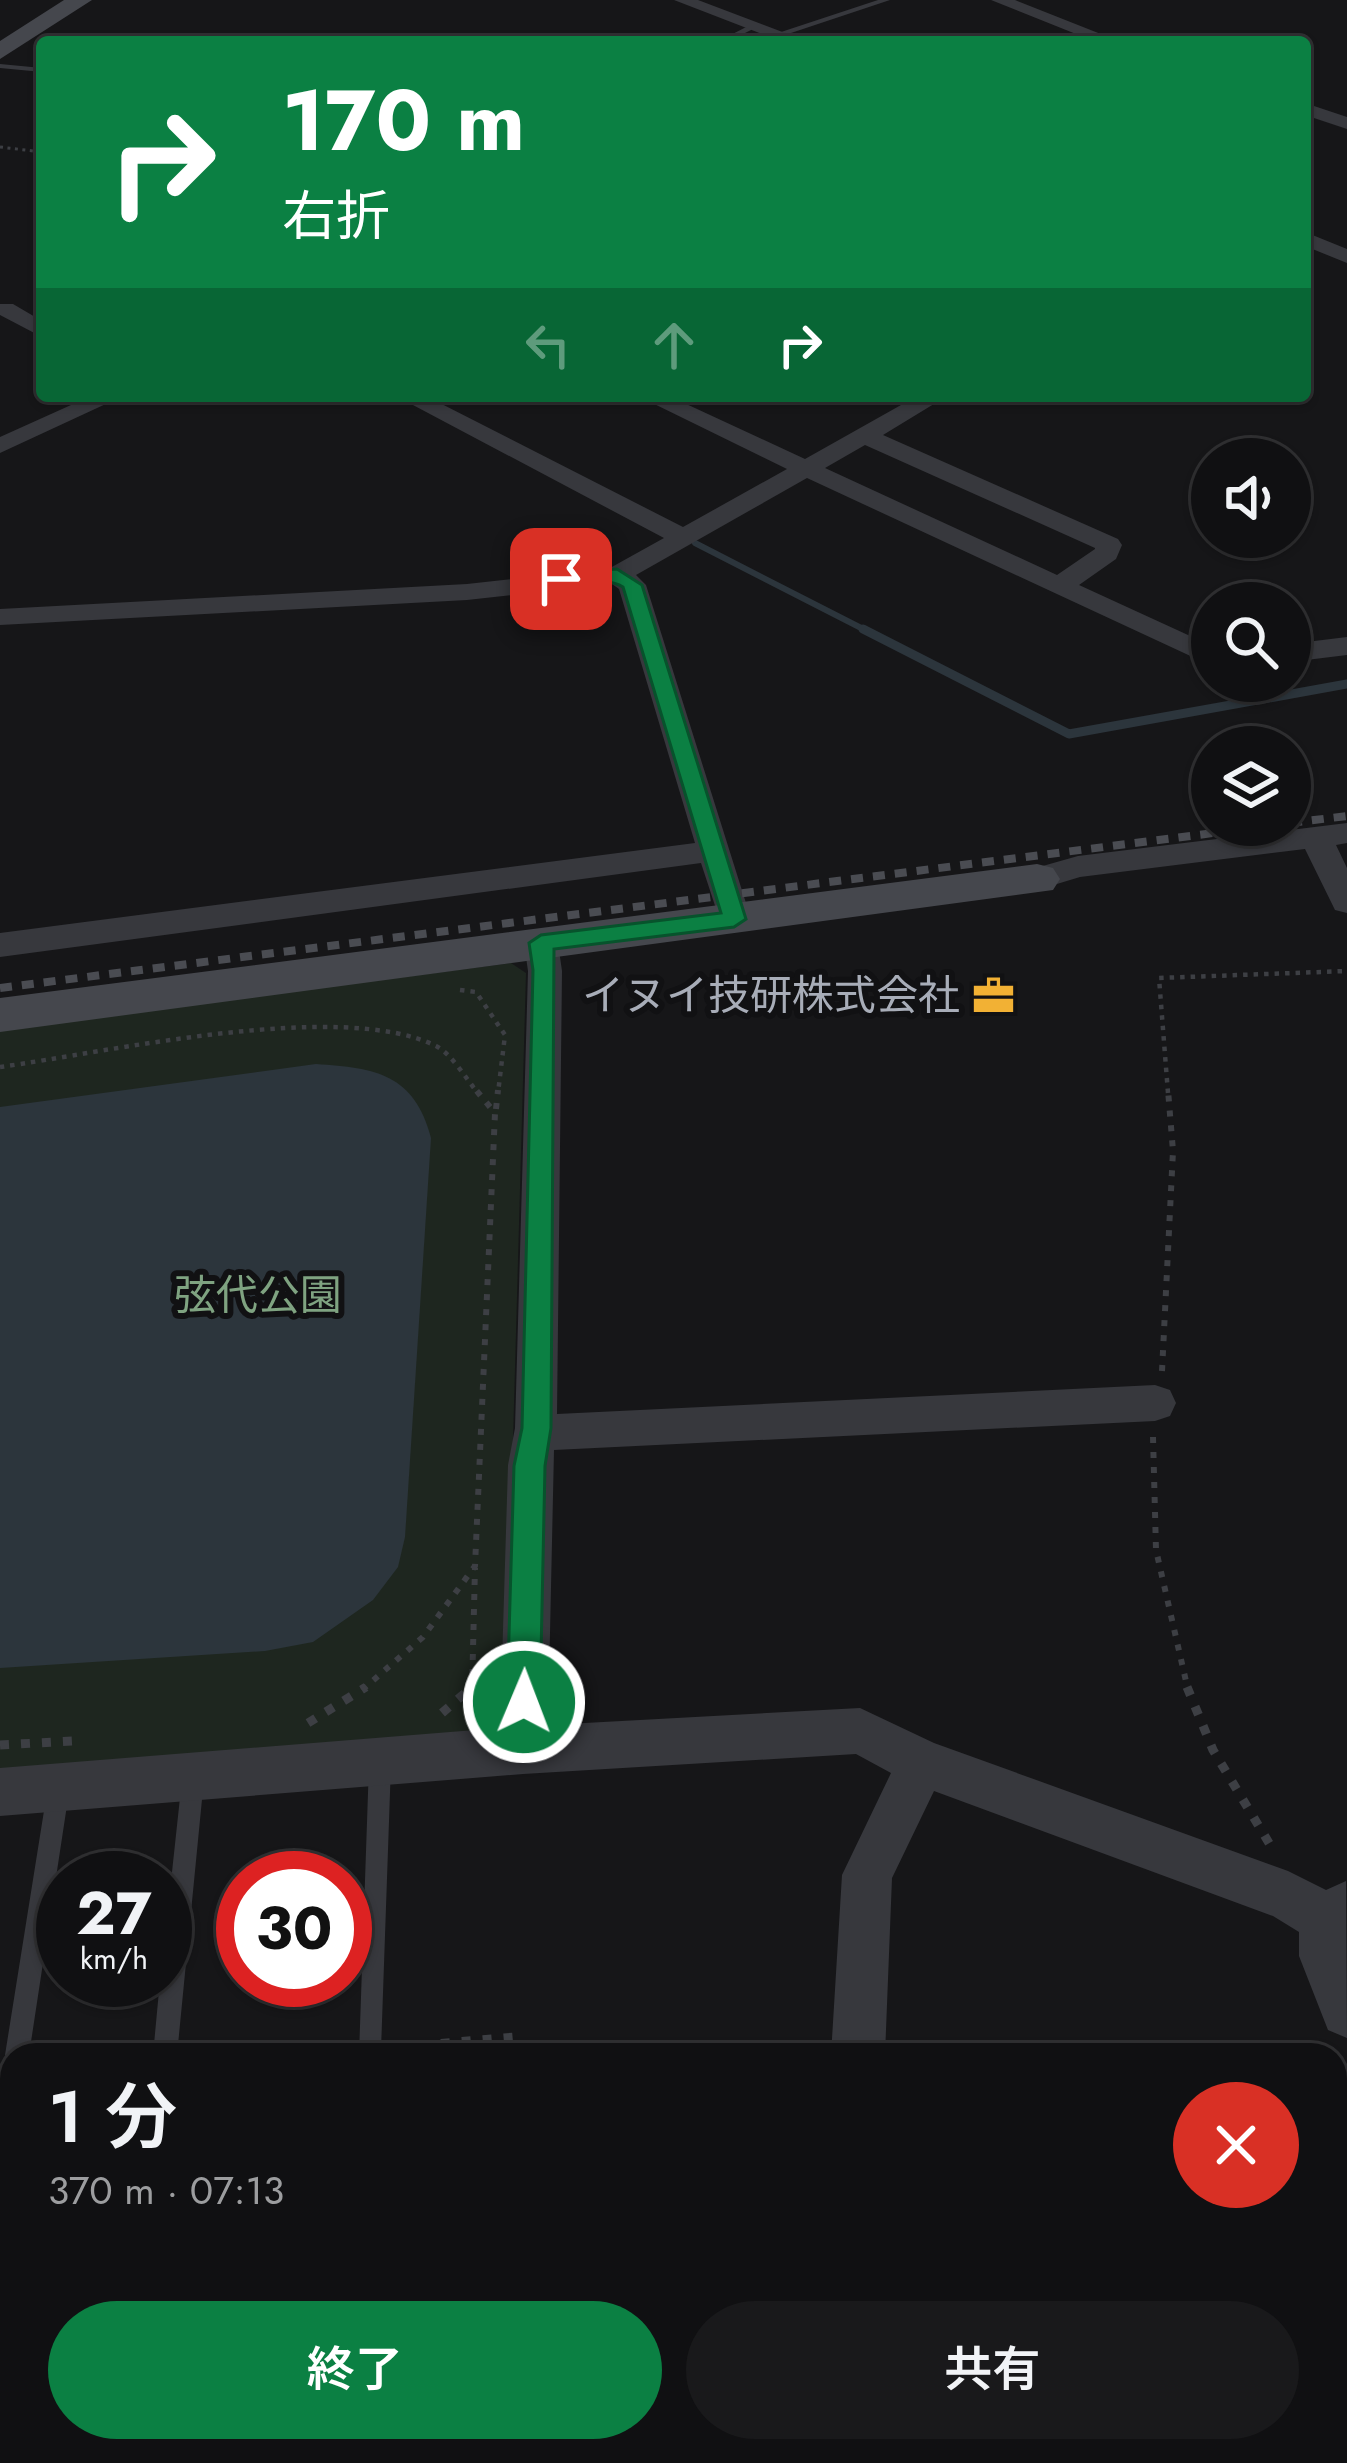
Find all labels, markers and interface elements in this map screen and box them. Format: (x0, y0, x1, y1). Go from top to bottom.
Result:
text: 170 m (282, 60, 525, 182)
icon: right (84, 84, 240, 240)
text: 右折 (282, 177, 390, 255)
icon: left (515, 312, 581, 378)
icon: ahead (641, 312, 707, 378)
icon: right (767, 312, 833, 378)
map controls (1191, 438, 1311, 846)
button: sound (1191, 438, 1311, 558)
pin (510, 528, 612, 630)
icon: arrive (528, 546, 594, 612)
button: search (1191, 582, 1311, 702)
button: layers (1191, 726, 1311, 846)
place label: イヌイ技研株式会社 (582, 965, 960, 1026)
office icon: イヌイ技研株式会社 (971, 972, 1017, 1018)
park label: 弦代公園 (174, 1265, 342, 1326)
position arrow (461, 1639, 587, 1765)
speed limit sign: 30 (216, 1851, 372, 2007)
text: 27 (76, 1870, 152, 1957)
text: km/h (80, 1937, 148, 1980)
text: 1 分 (48, 2065, 177, 2169)
button: close (1173, 2082, 1299, 2208)
text: 370 m · 07:13 (48, 2162, 284, 2219)
button: 終了 (48, 2301, 662, 2439)
button: 共有 (686, 2301, 1299, 2439)

